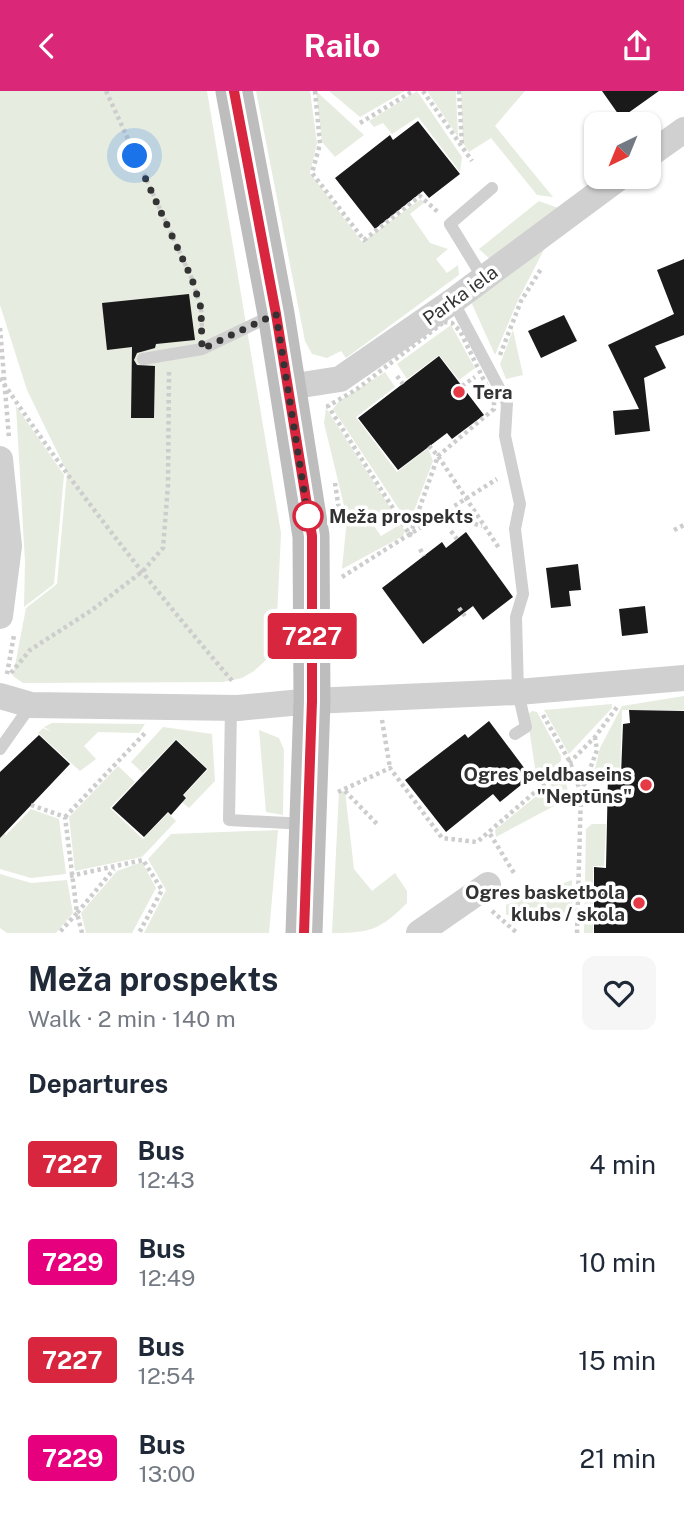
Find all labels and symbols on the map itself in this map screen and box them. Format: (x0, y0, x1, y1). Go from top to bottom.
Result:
north arrow (584, 112, 662, 189)
your location (117, 138, 152, 173)
street label: Parka iela (418, 261, 502, 329)
place label: Tera (473, 381, 513, 403)
marker: Tera (451, 384, 467, 400)
marker: Meža prospekts (293, 501, 323, 531)
place label: Meža prospekts (329, 505, 473, 527)
line badge: 7227 (263, 613, 361, 659)
place label: Ogres peldbaseins "Neptūns" (464, 763, 632, 807)
marker: Ogres peldbaseins "Neptūns" (638, 777, 654, 793)
place label: Ogres basketbola klubs / skola (465, 881, 625, 925)
marker: Ogres basketbola klubs / skola (631, 895, 647, 911)

